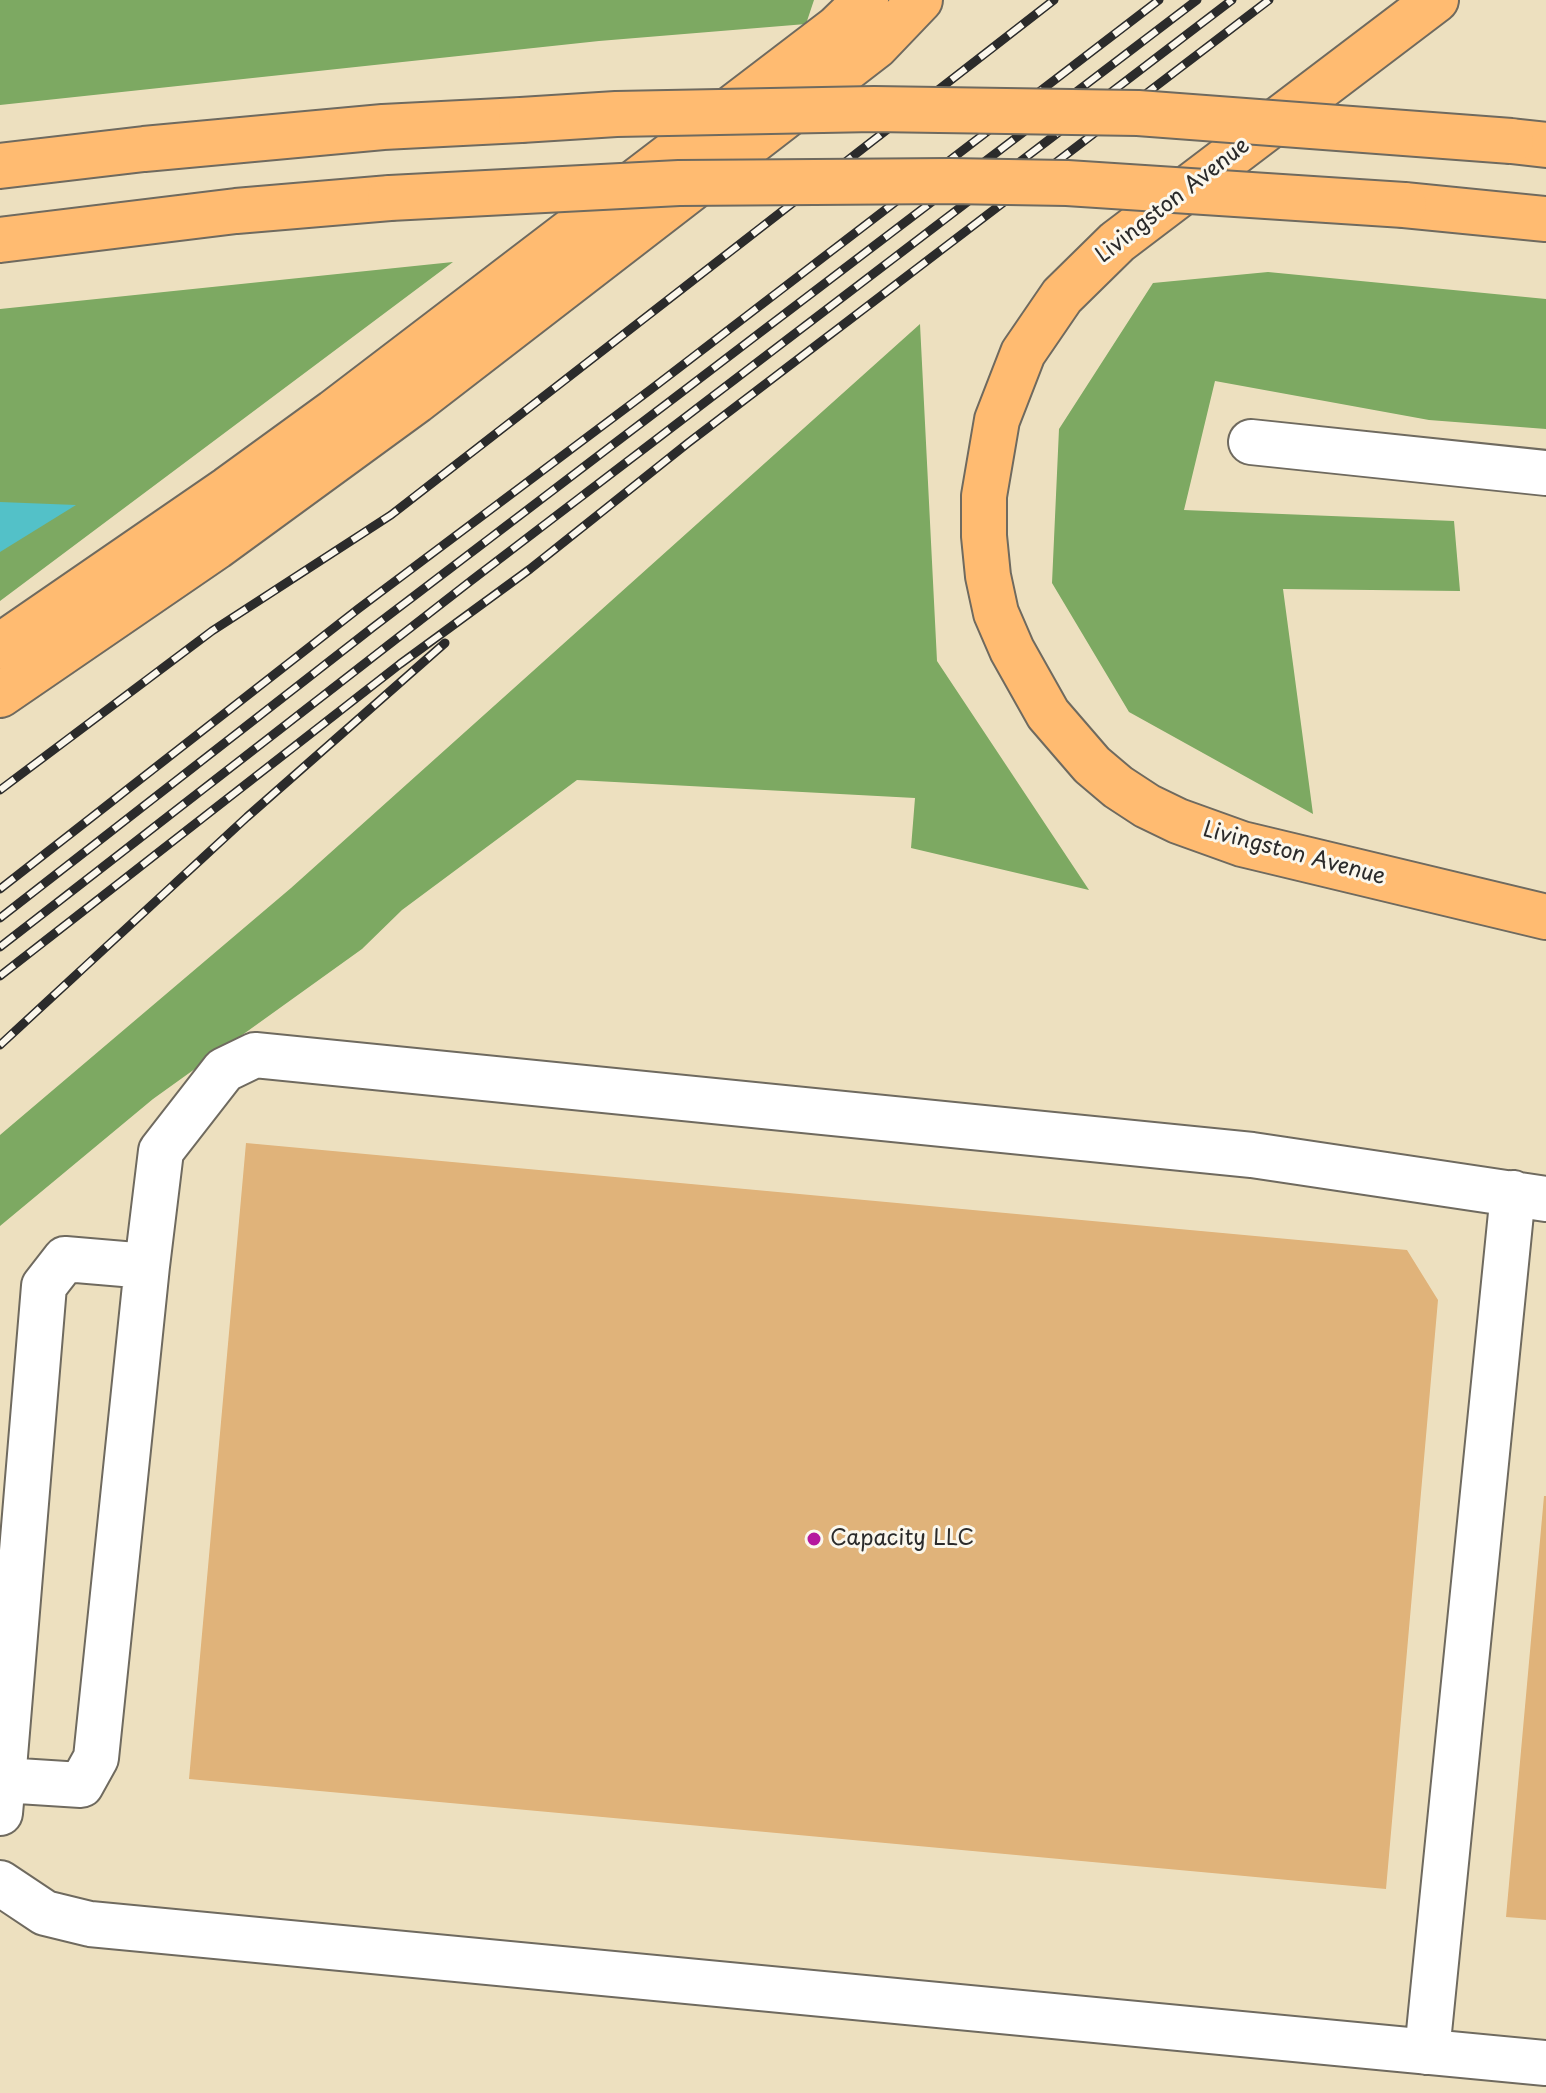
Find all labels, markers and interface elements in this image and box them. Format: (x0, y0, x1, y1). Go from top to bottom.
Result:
street label: Livingston Avenue (1091, 133, 1255, 269)
street label: Livingston Avenue (1200, 817, 1388, 891)
place label: Capacity LLC (830, 1526, 974, 1552)
marker: Capacity LLC (805, 1530, 823, 1548)

